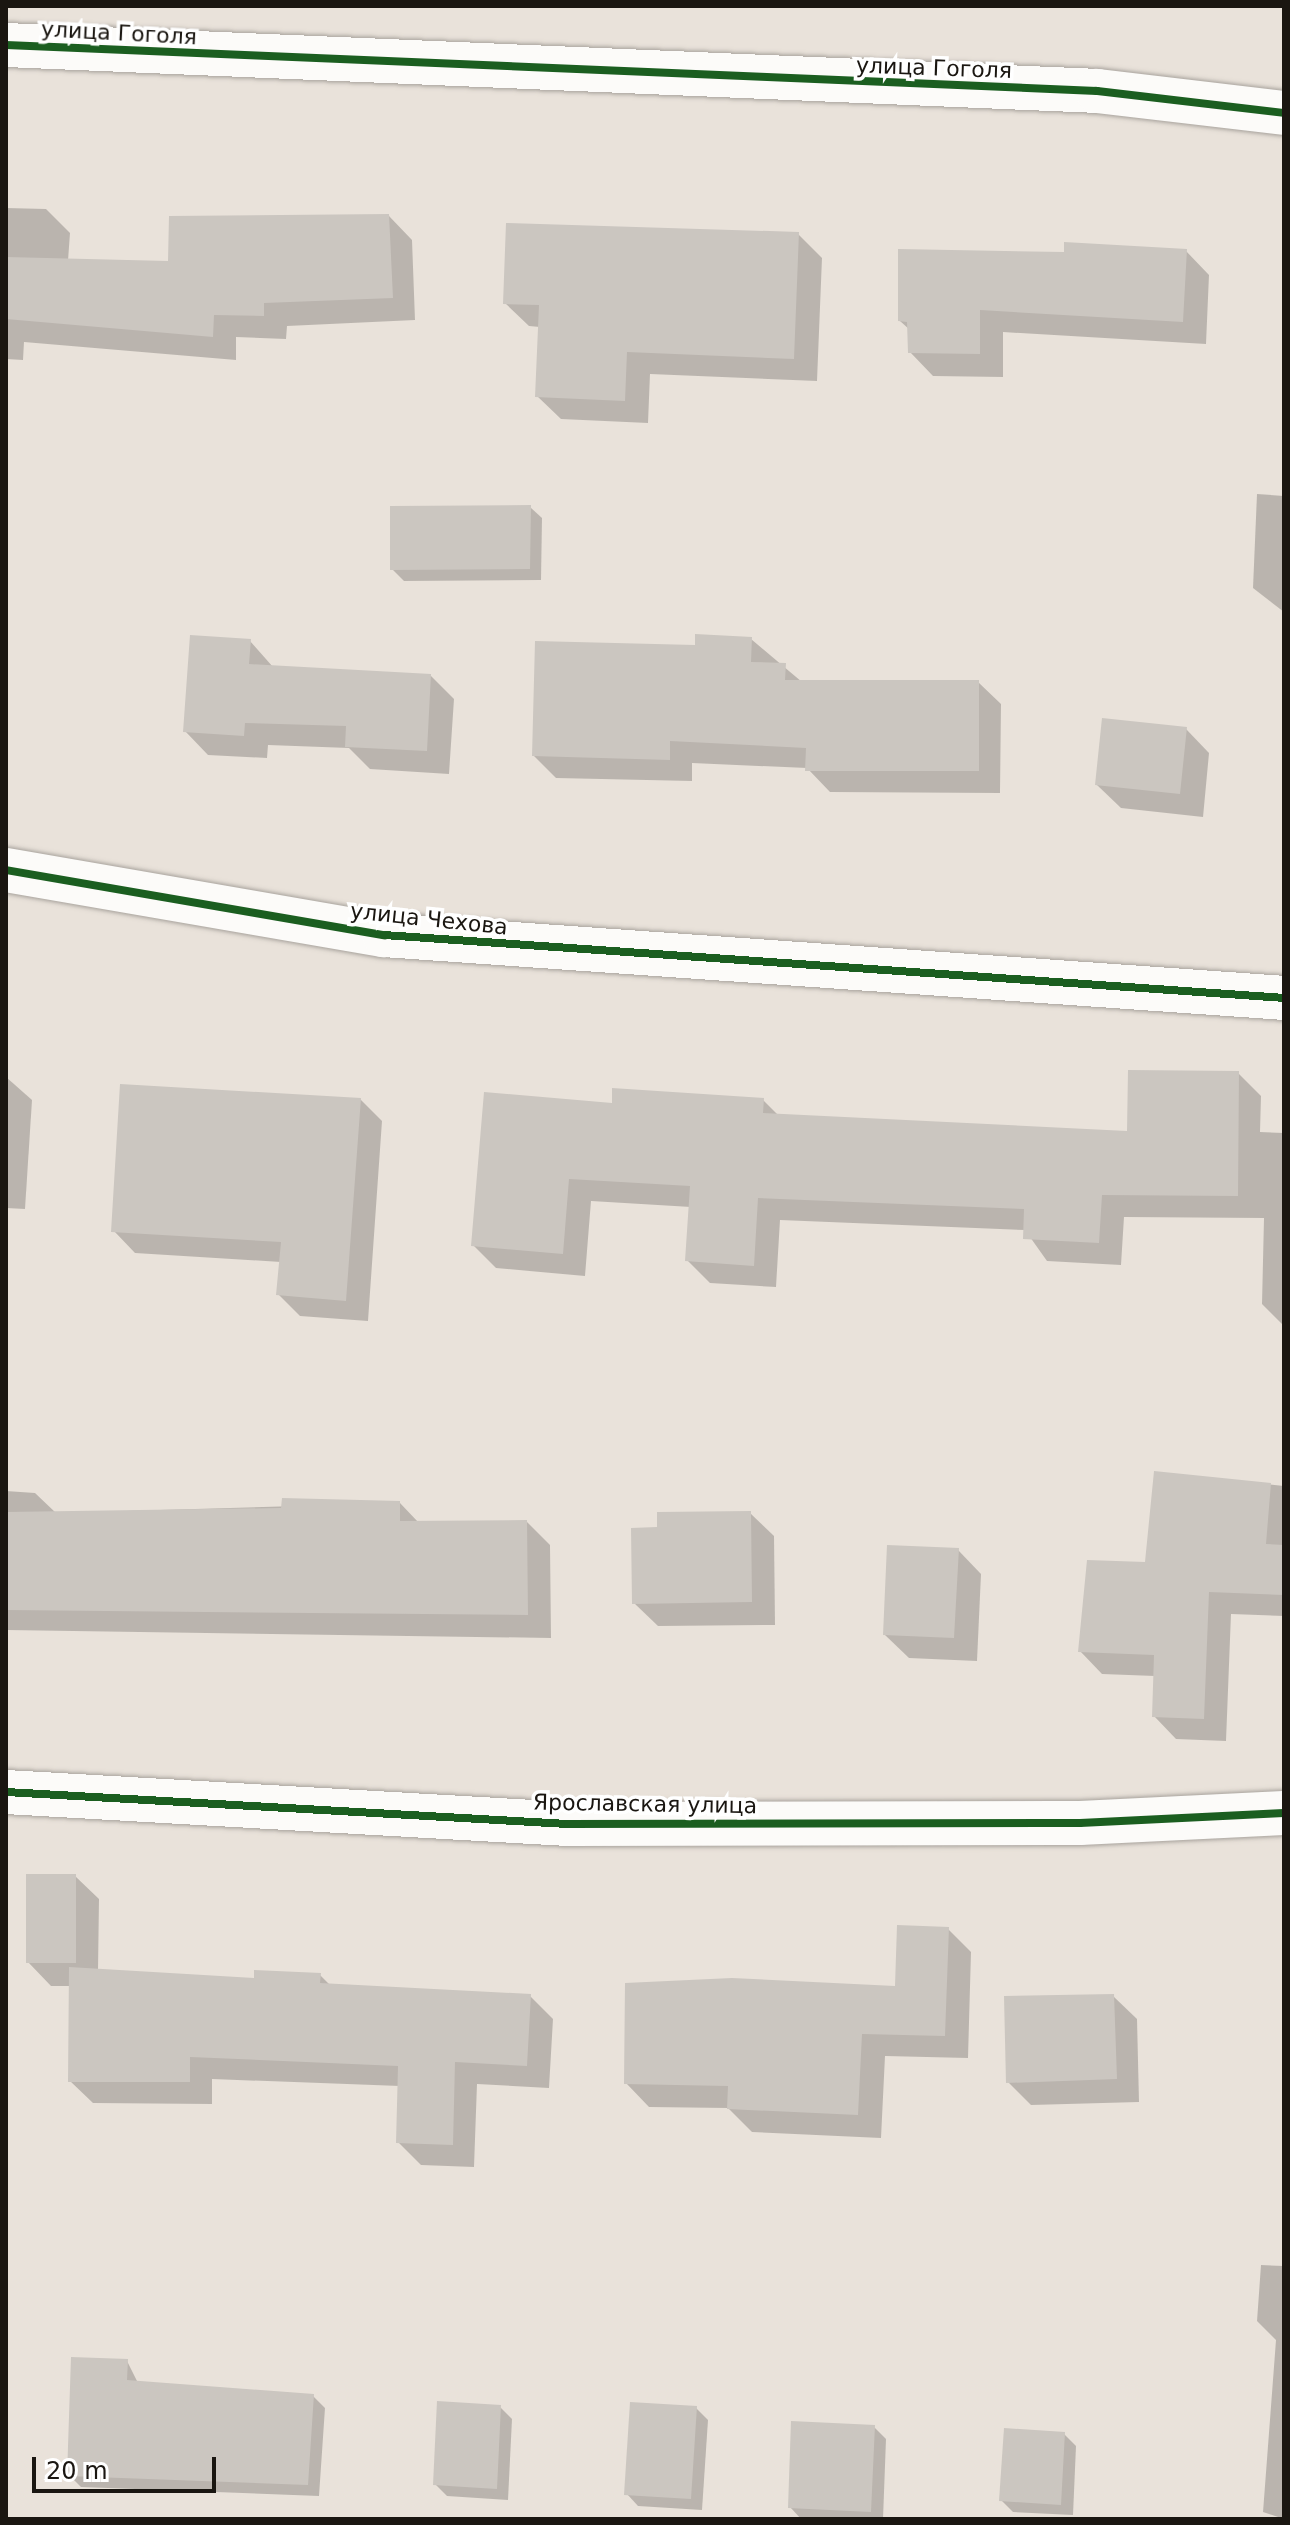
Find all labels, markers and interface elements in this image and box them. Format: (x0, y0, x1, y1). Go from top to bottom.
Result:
street label: улица Гоголя (40, 16, 198, 50)
street label: улица Гоголя (856, 52, 1012, 84)
street label: улица Чехова (349, 898, 509, 940)
street label: Ярославская улица (533, 1789, 757, 1819)
scale bar (36, 2441, 220, 2491)
text: 20 m (46, 2457, 108, 2485)

